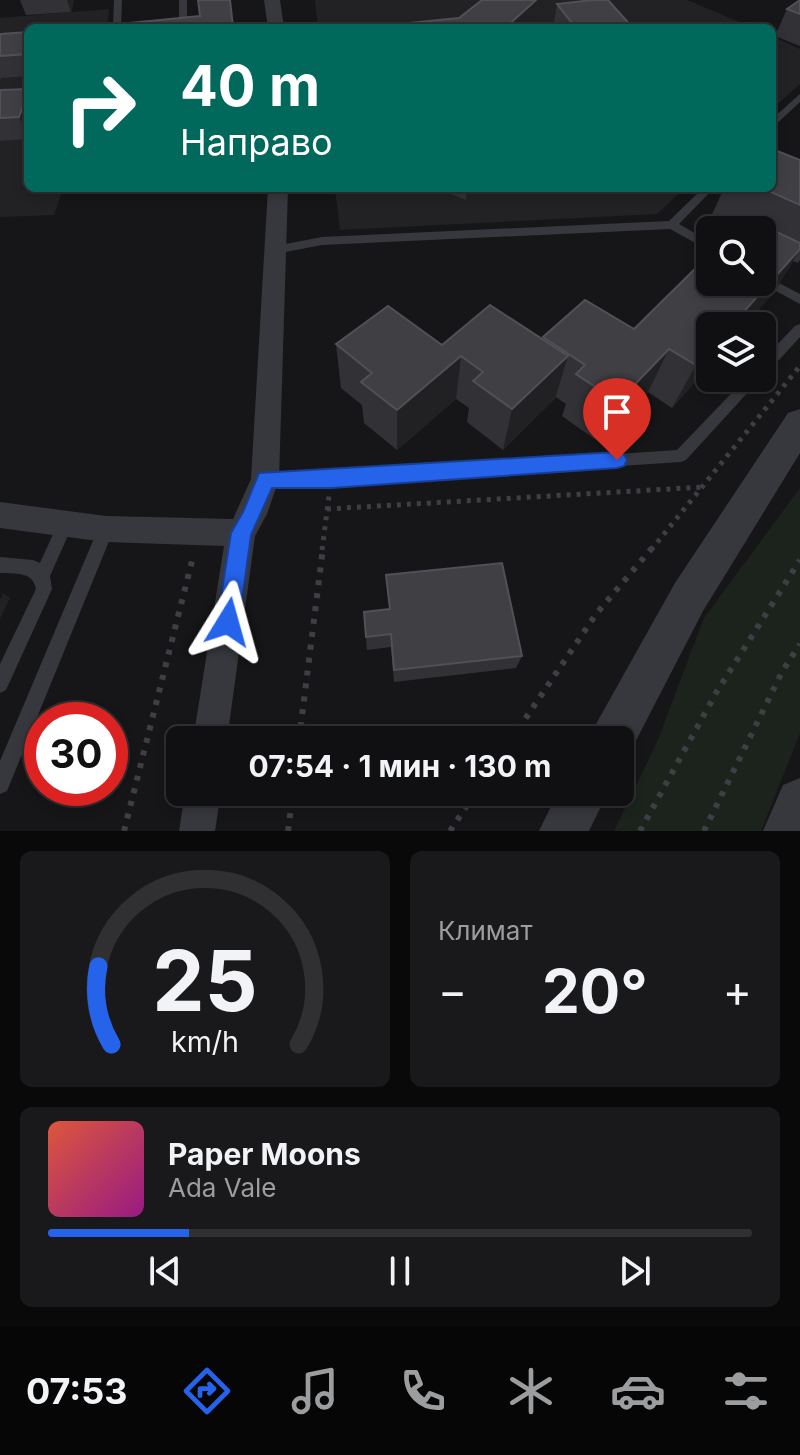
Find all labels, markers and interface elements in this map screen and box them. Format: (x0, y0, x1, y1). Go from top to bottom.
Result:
text: 40 m (180, 52, 320, 120)
icon: right (48, 56, 152, 160)
text: Направо (180, 120, 333, 164)
map controls (696, 216, 776, 392)
button: search (696, 216, 776, 296)
button: layers (696, 312, 776, 392)
pin (583, 378, 651, 460)
icon: arrive (595, 390, 639, 434)
position arrow (186, 580, 270, 664)
speed limit sign: 30 (24, 702, 128, 806)
text: 07:54 · 1 мин · 130 m (249, 748, 551, 784)
text: Климат (438, 915, 533, 946)
text: 25 (152, 930, 258, 1031)
text: 20° (542, 955, 648, 1027)
text: − (438, 964, 467, 1018)
text: + (723, 964, 752, 1018)
text: km/h (171, 1024, 239, 1059)
text: Paper Moons (168, 1136, 361, 1172)
text: Ada Vale (168, 1172, 276, 1203)
icon: previous (143, 1249, 187, 1293)
icon: pause (378, 1249, 422, 1293)
icon: next (613, 1249, 657, 1293)
icon: directions (179, 1363, 235, 1419)
icon: music (287, 1363, 343, 1419)
icon: phone (395, 1363, 451, 1419)
icon: climate (503, 1363, 559, 1419)
icon: car (610, 1363, 666, 1419)
icon: filters (718, 1363, 774, 1419)
text: 07:53 (26, 1369, 127, 1413)

